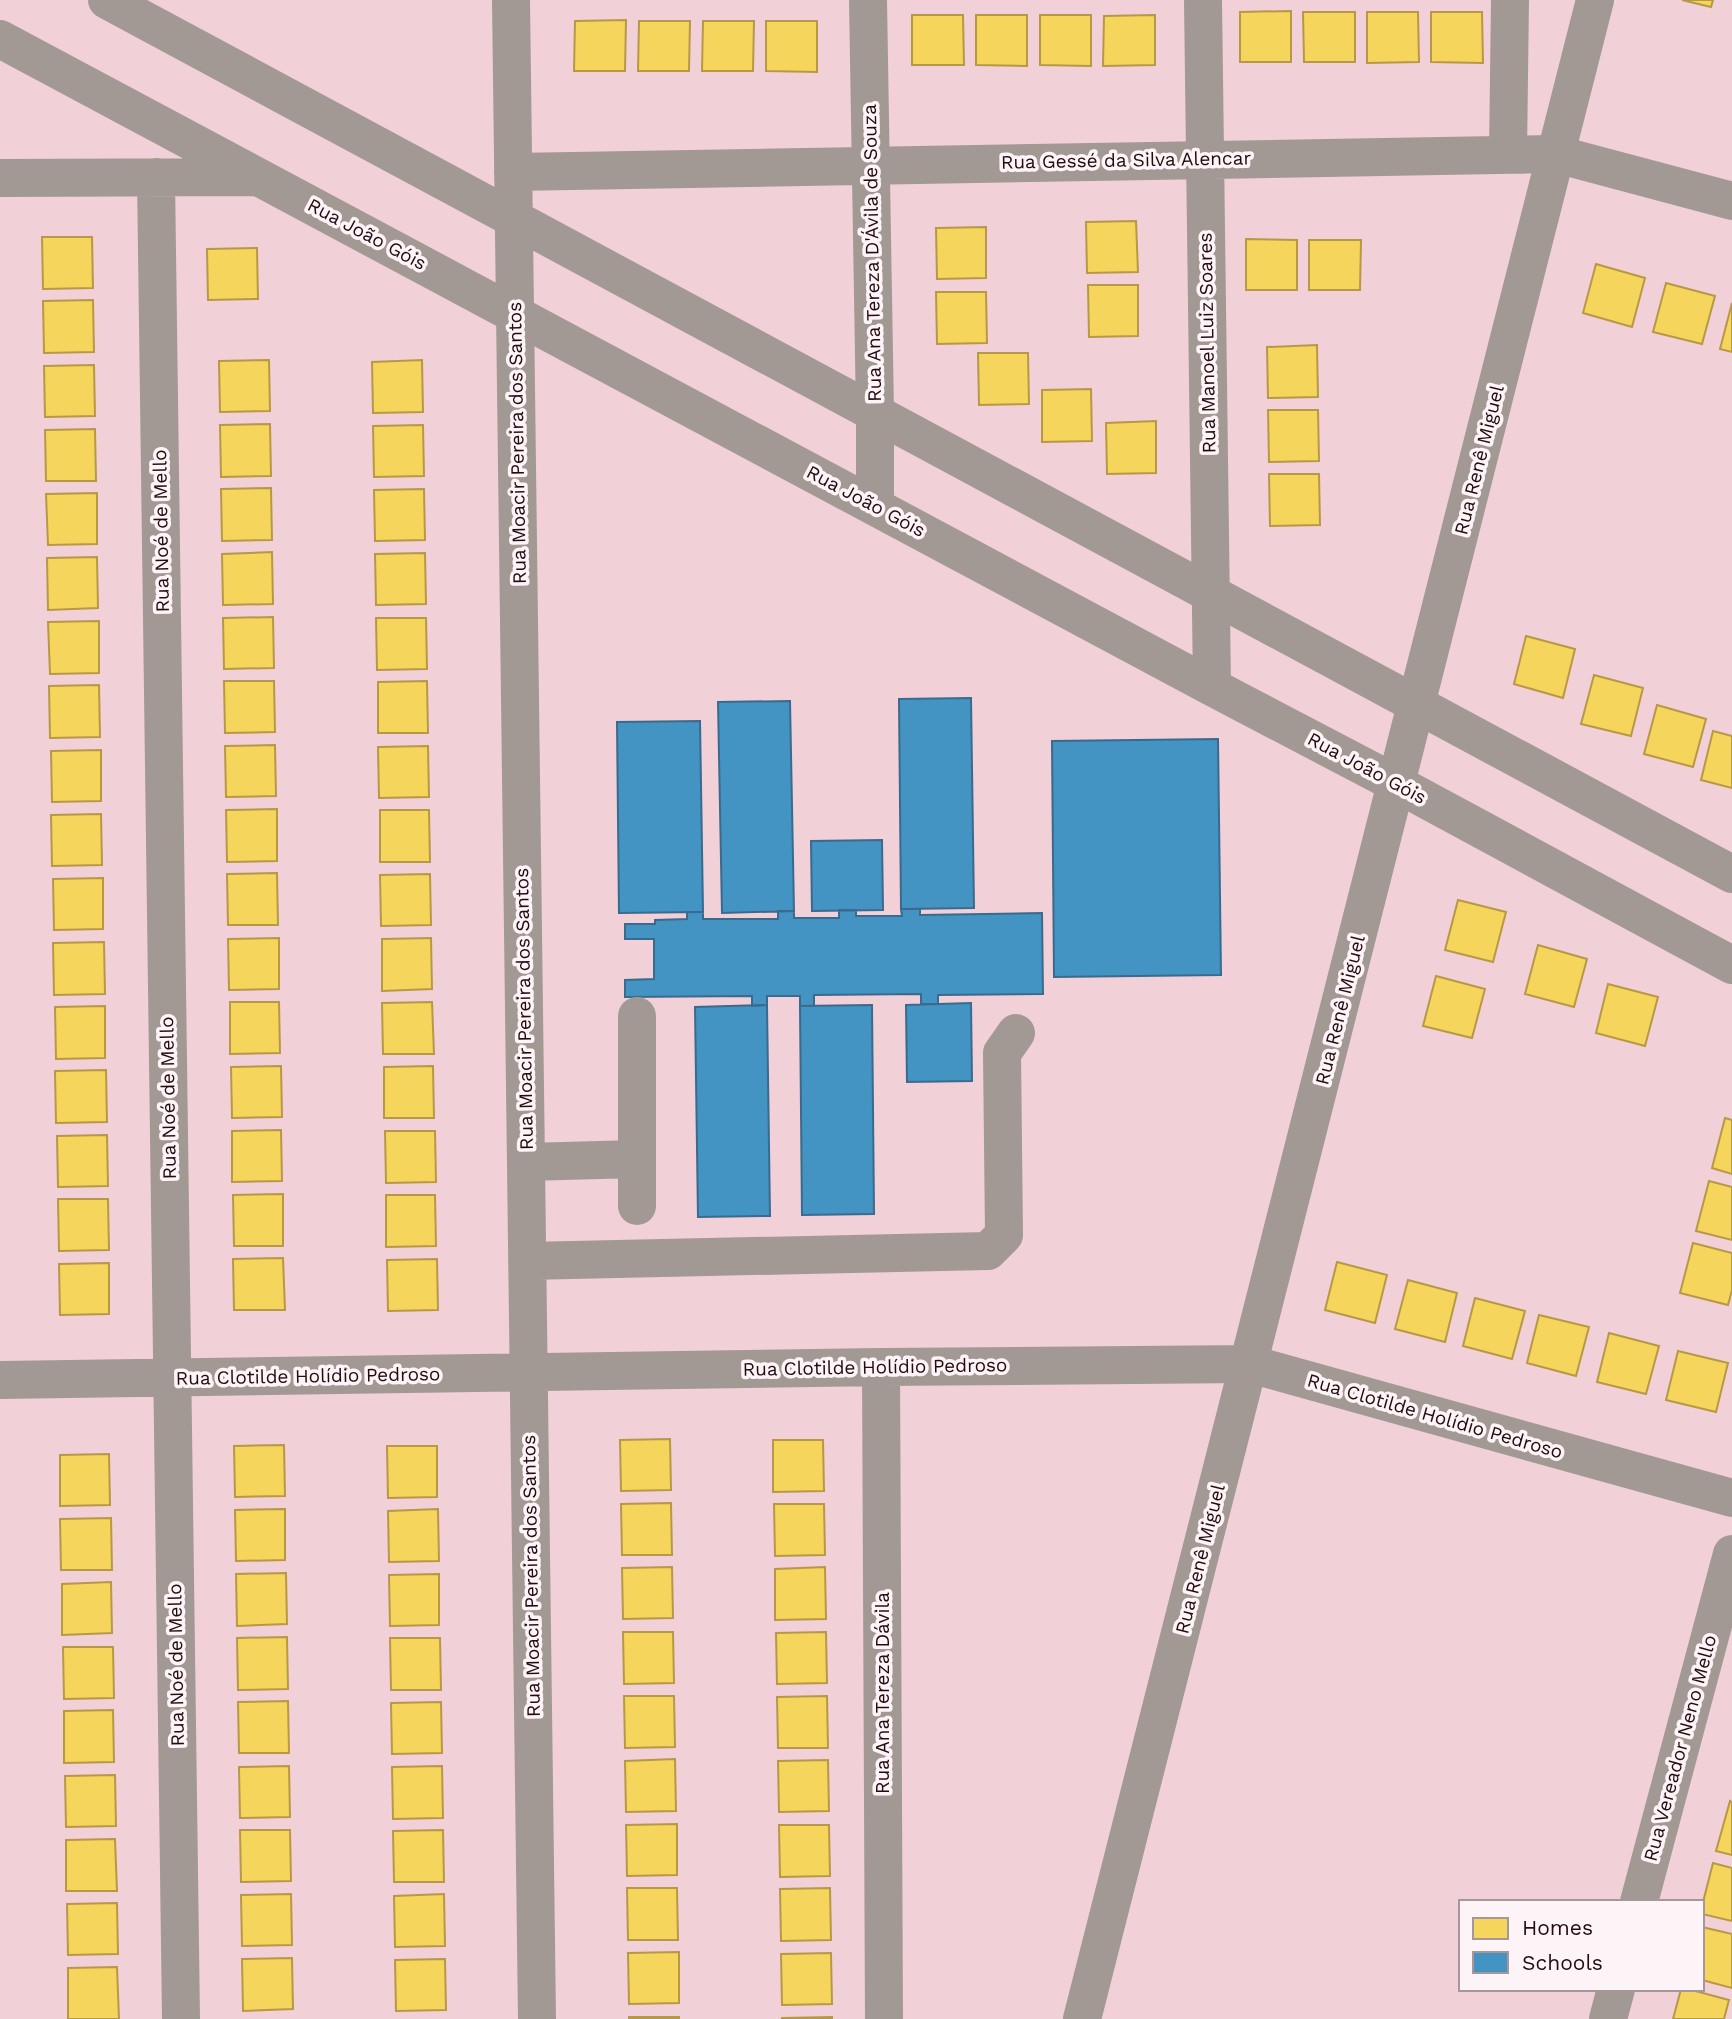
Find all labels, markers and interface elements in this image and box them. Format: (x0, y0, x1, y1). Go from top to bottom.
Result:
street label: Rua Ana Tereza D'Ávila de Souza (858, 104, 886, 402)
street label: Rua Gessé da Silva Alencar (1001, 146, 1252, 174)
street label: Rua João Góis (304, 193, 430, 275)
street label: Rua Manoel Luiz Soares (1194, 232, 1220, 454)
street label: Rua Moacir Pereira dos Santos (503, 302, 531, 584)
street label: Rua Renê Miguel (1449, 383, 1509, 537)
street label: Rua Noé de Mello (148, 449, 174, 613)
street label: Rua João Góis (803, 460, 929, 542)
street label: Rua João Góis (1304, 727, 1430, 809)
street label: Rua Moacir Pereira dos Santos (510, 868, 538, 1150)
street label: Rua Renê Miguel (1310, 933, 1370, 1087)
street label: Rua Noé de Mello (155, 1016, 181, 1180)
street label: Rua Clotilde Holídio Pedroso (742, 1353, 1008, 1381)
street label: Rua Clotilde Holídio Pedroso (175, 1362, 441, 1390)
street label: Rua Clotilde Holídio Pedroso (1305, 1368, 1565, 1464)
street label: Rua Moacir Pereira dos Santos (517, 1435, 545, 1717)
street label: Rua Renê Miguel (1170, 1482, 1230, 1636)
street label: Rua Noé de Mello (163, 1583, 189, 1747)
street label: Rua Ana Tereza Dávila (871, 1592, 894, 1794)
street label: Rua Vereador Neno Mello (1639, 1632, 1721, 1864)
legend (1459, 1900, 1704, 1991)
text: Homes (1522, 1915, 1593, 1940)
text: Schools (1522, 1950, 1603, 1975)

